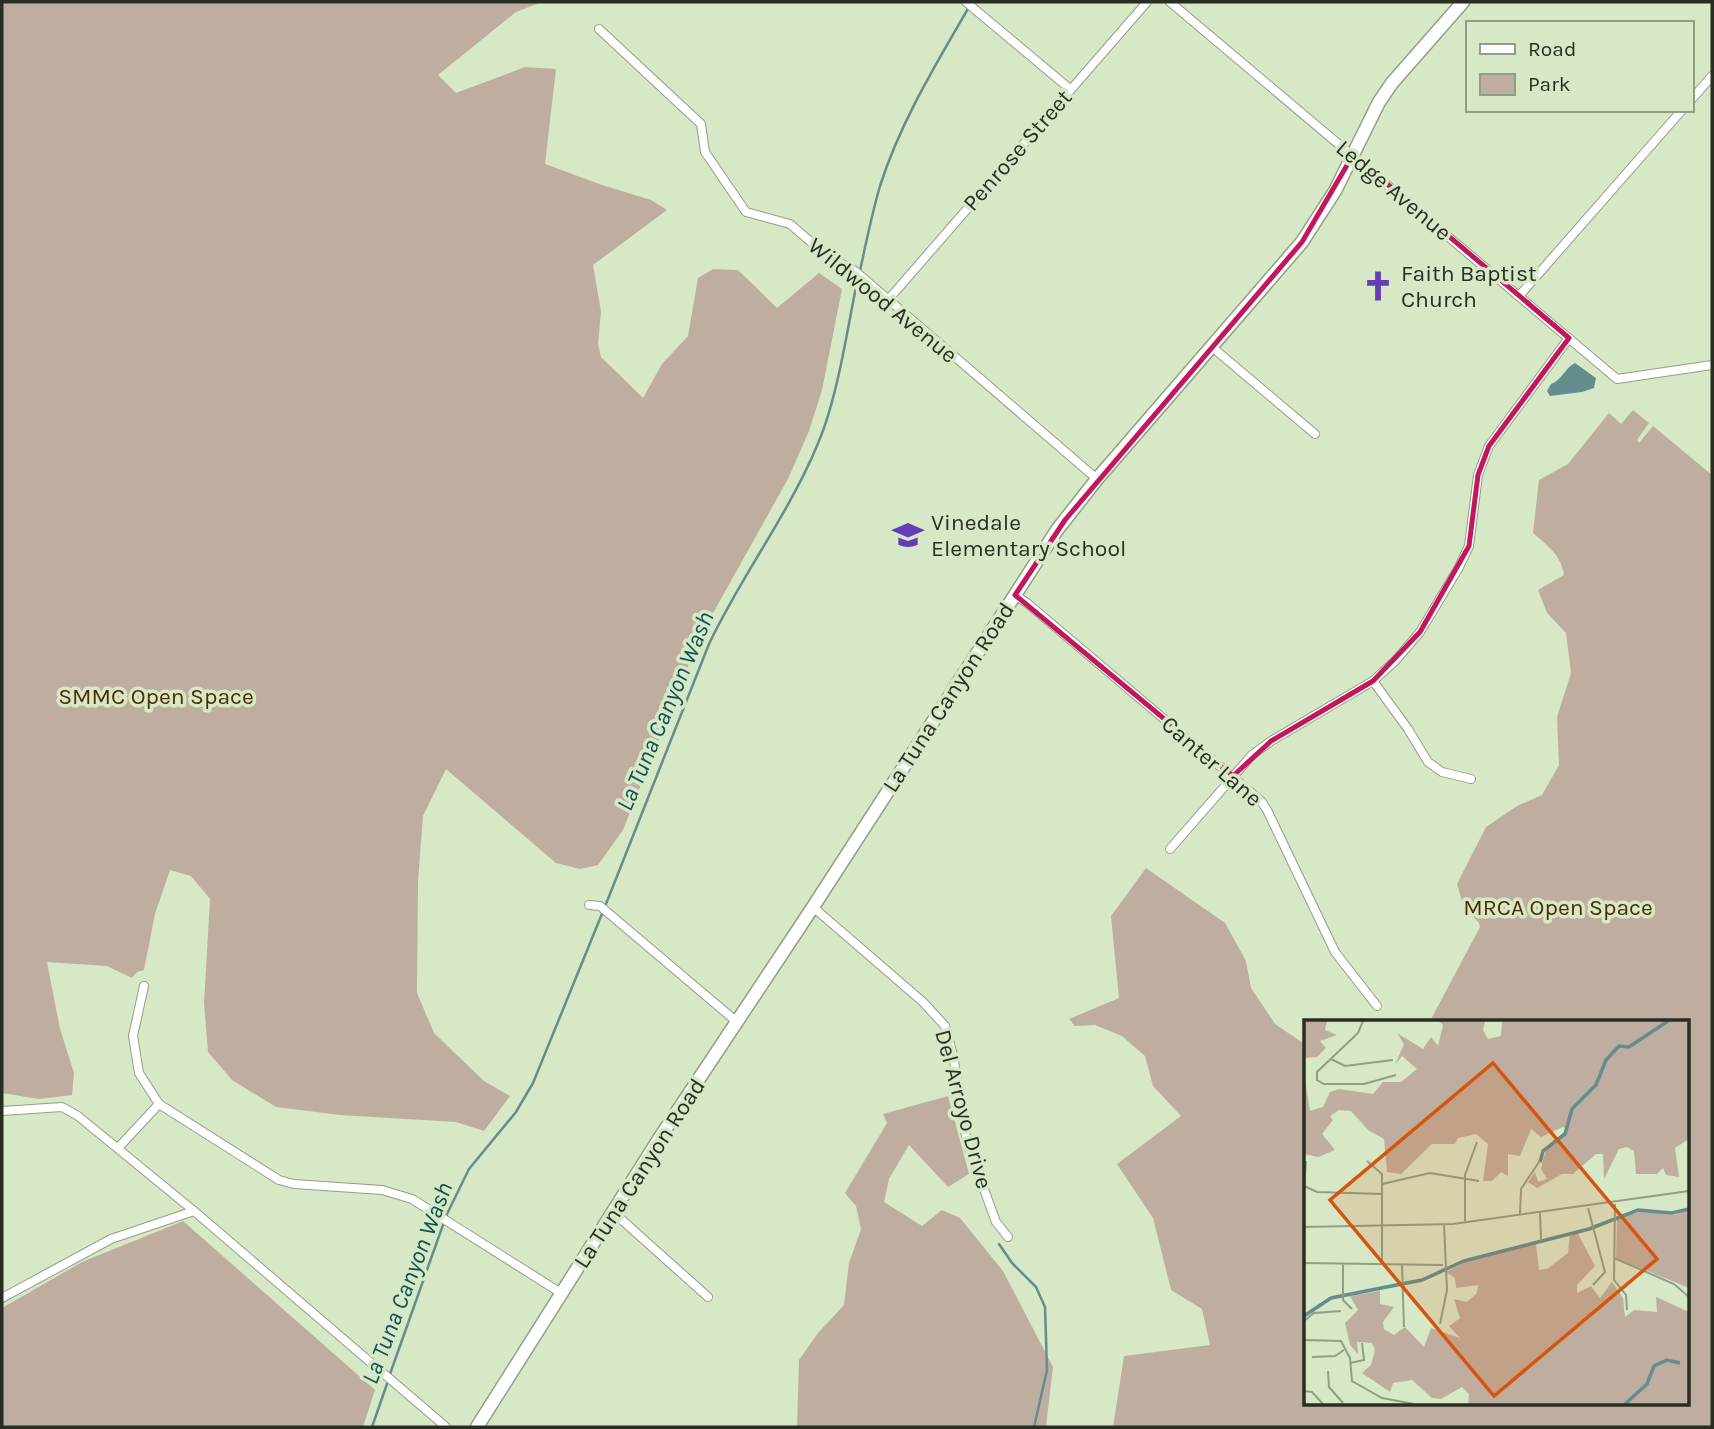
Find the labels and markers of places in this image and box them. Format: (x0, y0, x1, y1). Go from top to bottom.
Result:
place label: Faith Baptist Church (1401, 260, 1537, 313)
church icon: Faith Baptist Church (1361, 269, 1395, 303)
place label: Vinedale Elementary School (931, 509, 1126, 562)
school or university icon: Vinedale Elementary School (891, 518, 925, 552)

